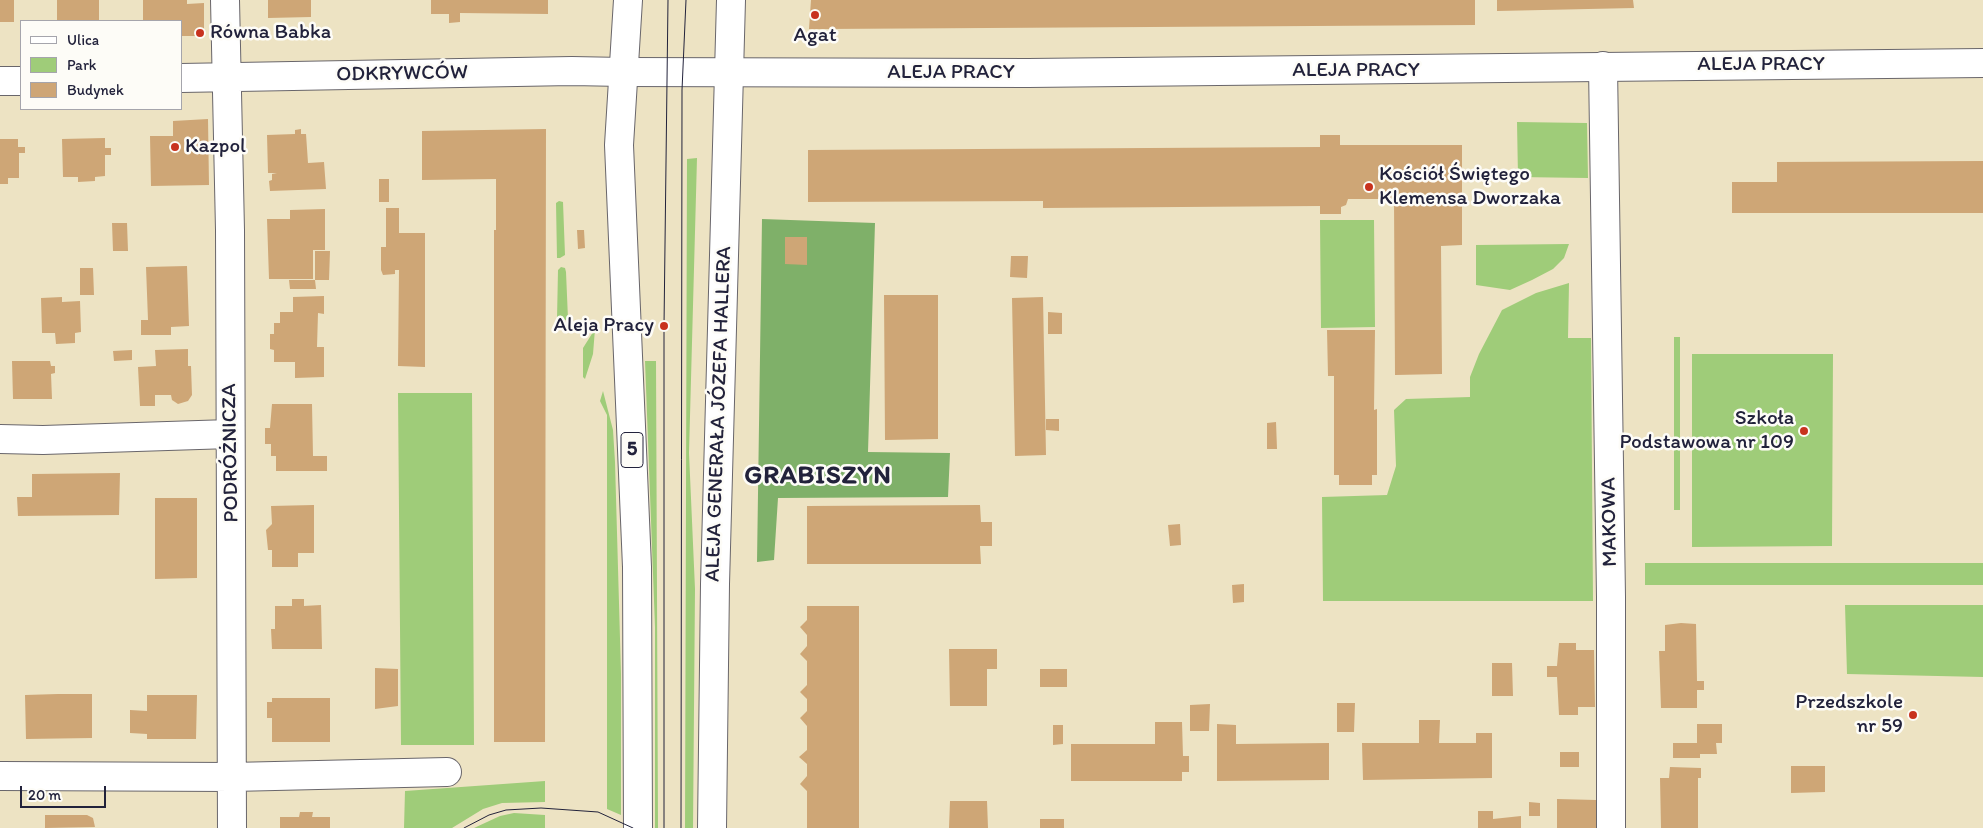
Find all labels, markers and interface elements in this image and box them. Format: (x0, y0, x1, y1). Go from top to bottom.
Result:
marker: Agat (809, 9, 821, 21)
legend (20, 20, 182, 110)
place label: Równa Babka (210, 20, 331, 46)
place label: Agat (793, 23, 837, 49)
marker: Równa Babka (194, 27, 206, 39)
text: Ulica (67, 31, 99, 49)
street label: ALEJA PRACY (1697, 52, 1825, 78)
text: Park (67, 56, 97, 74)
street label: ALEJA PRACY (1292, 58, 1420, 84)
street label: ODKRYWCÓW (336, 60, 468, 88)
street label: ALEJA PRACY (887, 60, 1015, 86)
text: Budynek (67, 81, 124, 99)
place label: Kazpol (185, 134, 246, 160)
marker: Kazpol (169, 141, 181, 153)
place label: Kościół Świętego Klemensa Dworzaka (1379, 162, 1561, 212)
marker: Kościół Świętego Klemensa Dworzaka (1363, 181, 1375, 193)
street label: ALEJA GENERAŁA JÓZEFA HALLERA (701, 246, 737, 582)
place label: Aleja Pracy (554, 313, 654, 339)
marker: Aleja Pracy (658, 320, 670, 332)
street label: PODRÓŻNICZA (217, 383, 245, 523)
place label: Szkoła Podstawowa nr 109 (1620, 406, 1794, 456)
marker: Szkoła Podstawowa nr 109 (1798, 425, 1810, 437)
road number: 5 (621, 432, 643, 468)
district label: GRABISZYN (744, 460, 892, 492)
street label: MAKOWA (1597, 477, 1623, 567)
place label: Przedszkole nr 59 (1795, 690, 1903, 740)
marker: Przedszkole nr 59 (1907, 709, 1919, 721)
scale bar (22, 776, 109, 808)
text: 20 m (28, 786, 61, 804)

